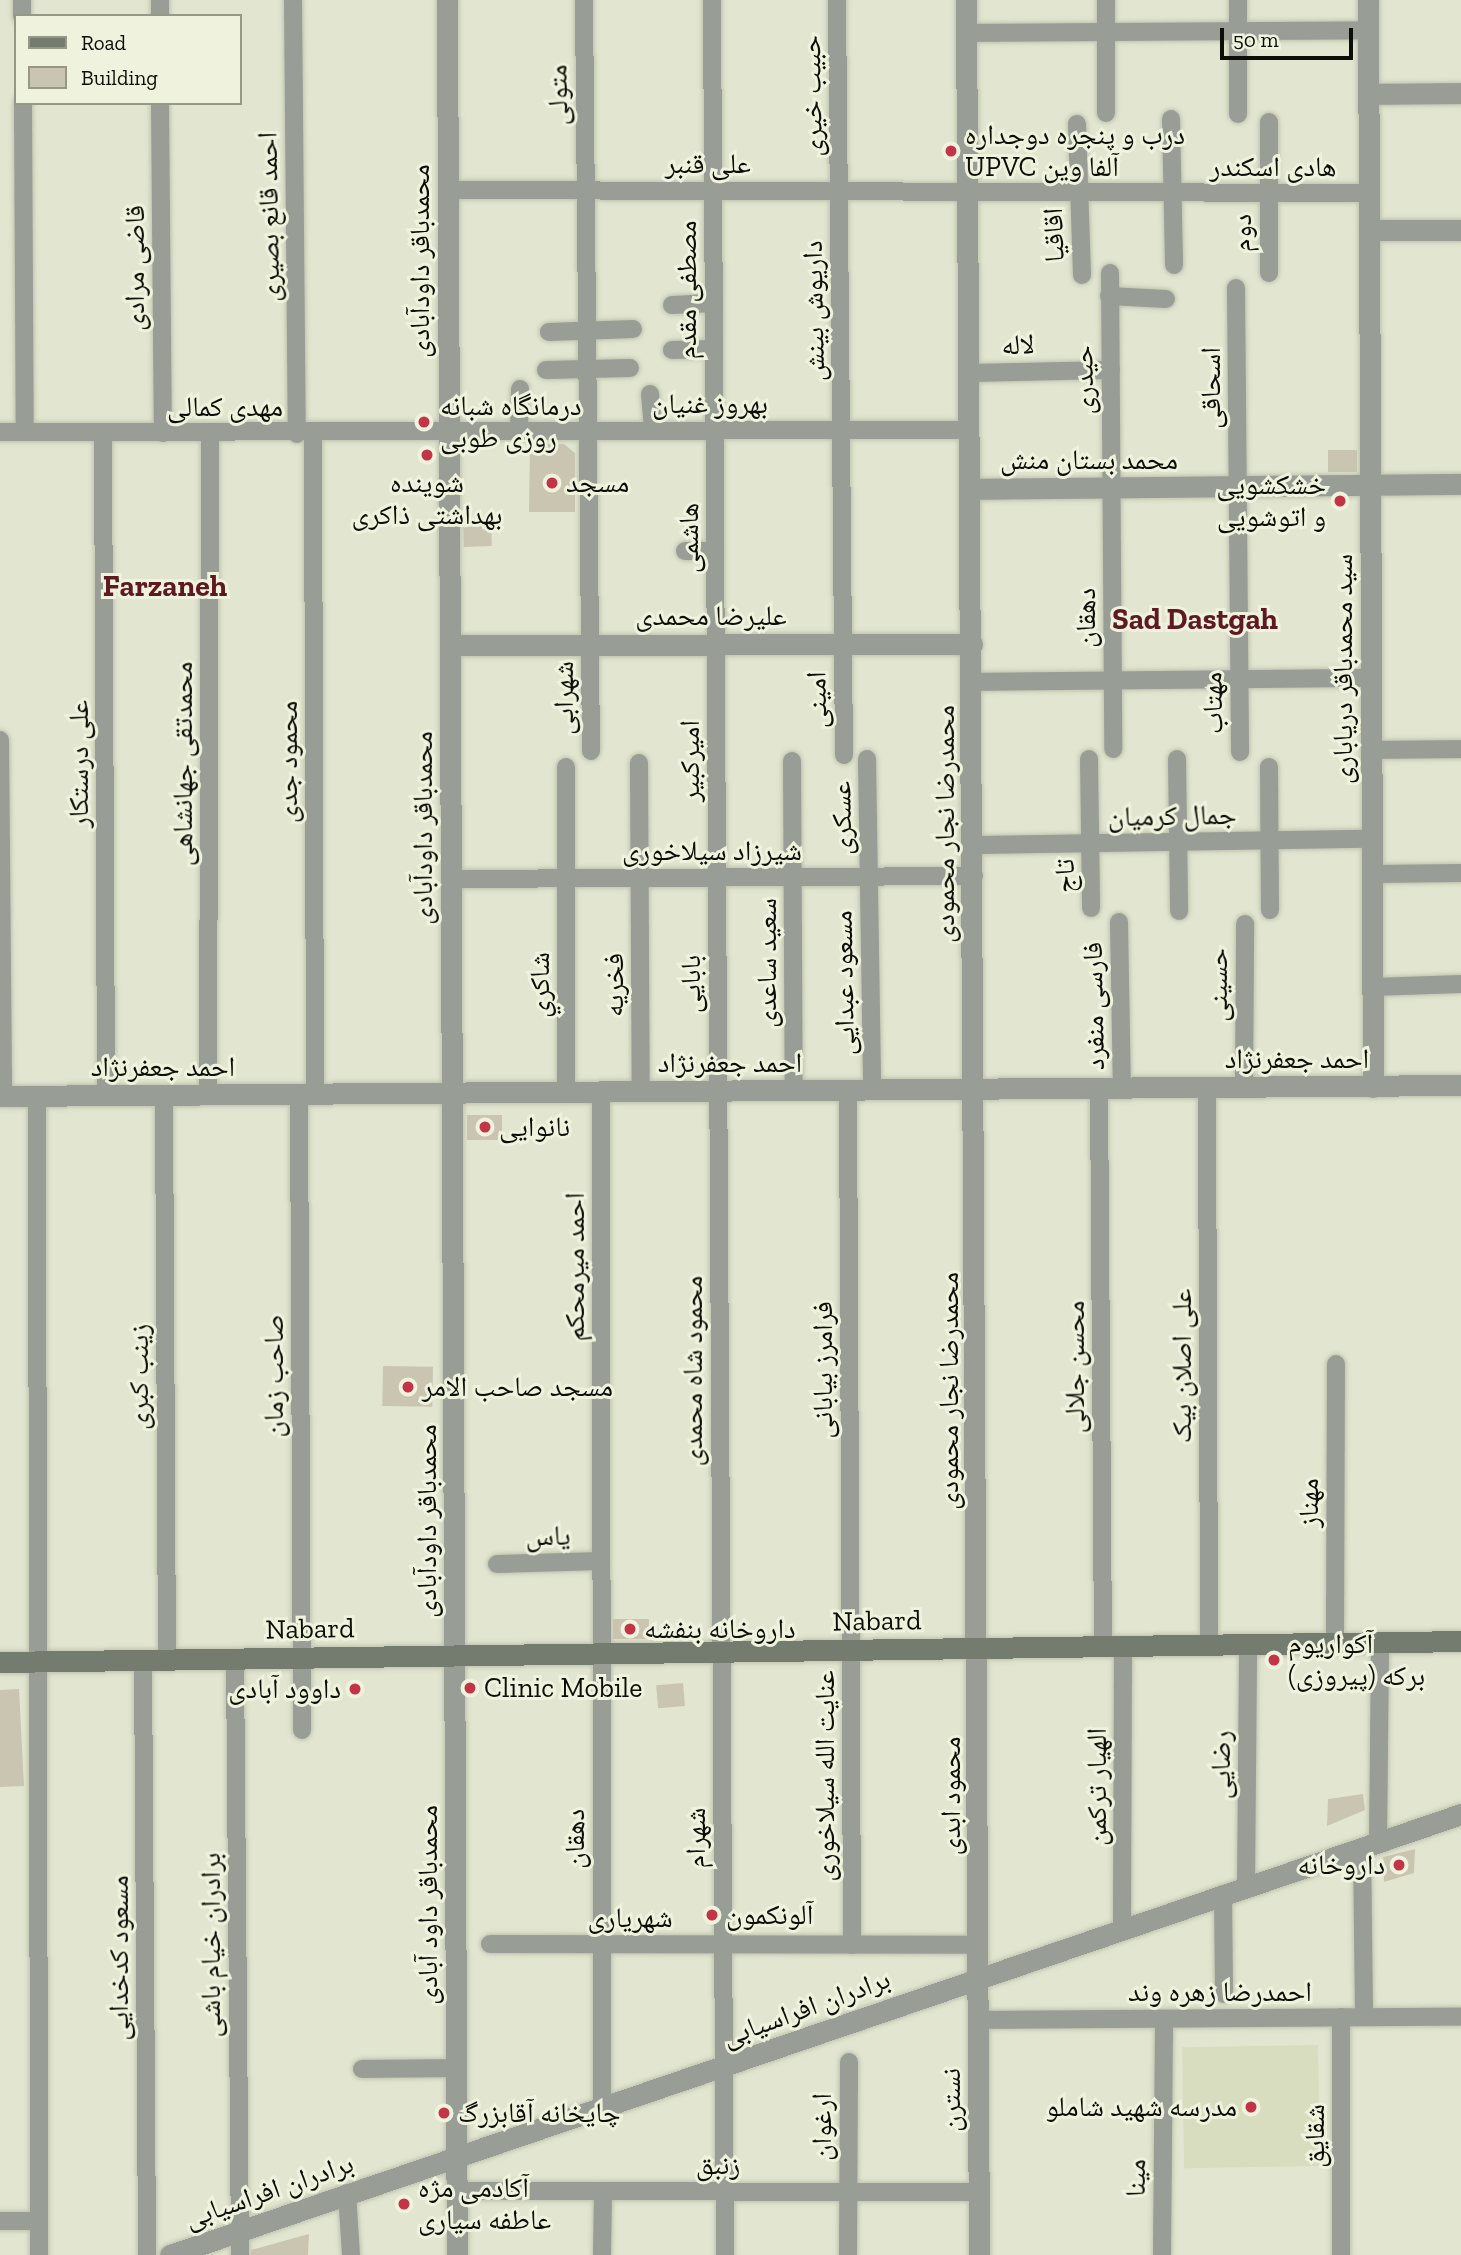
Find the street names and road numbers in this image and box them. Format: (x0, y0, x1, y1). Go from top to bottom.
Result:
street label: حبیب خیری (794, 35, 830, 157)
street label: متولی (541, 64, 575, 126)
street label: احمد قانع بصیری (251, 132, 287, 302)
street label: علی قنبر (665, 147, 751, 181)
street label: هادی اسکندر (1210, 150, 1336, 184)
street label: محمدباقر داودآبادی (403, 164, 437, 358)
street label: قاضی مرادی (118, 205, 152, 331)
street label: اقاقیا (1036, 207, 1072, 263)
street label: دوم (1225, 214, 1259, 252)
street label: مصطفی مقدم (670, 220, 704, 360)
street label: داریوش بینش (796, 240, 832, 382)
street label: لاله (1001, 328, 1035, 362)
street label: حیدری (1067, 345, 1101, 415)
street label: اسحاقی (1194, 347, 1228, 429)
street label: بهروز غنیان (652, 387, 768, 421)
street label: مهدی کمالی (167, 390, 283, 424)
street label: محمد بستان منش (1000, 443, 1178, 477)
street label: هاشمی (672, 503, 706, 573)
street label: سید محمدباقر دریاباری (1326, 554, 1360, 784)
street label: دهقان (1069, 588, 1103, 648)
street label: علیرضا محمدی (635, 599, 787, 633)
street label: شهرابی (547, 661, 581, 735)
street label: محمدتقی جهانشاهی (166, 662, 200, 866)
street label: امینی (800, 671, 834, 729)
street label: مهتاب (1196, 672, 1230, 734)
street label: علی درستکار (62, 700, 96, 828)
street label: محمود جدی (271, 701, 305, 823)
street label: محمدرضا نجار محمودی (928, 705, 962, 943)
street label: امیرکبیر (673, 720, 707, 802)
street label: محمدباقر داودآبادی (406, 731, 440, 925)
street label: عسکری (825, 781, 859, 855)
street label: جمال کرمیان (1107, 798, 1237, 834)
street label: شیرزاد سیلاخوری (622, 834, 802, 868)
street label: تاج (1048, 858, 1082, 894)
street label: سعید ساعدی (750, 898, 784, 1028)
street label: مسعود عبدایی (826, 910, 862, 1056)
street label: فارسی منفرد (1076, 942, 1112, 1070)
street label: حسینی (1201, 948, 1235, 1022)
street label: شاكري (523, 952, 557, 1018)
street label: فخریه (597, 953, 631, 1017)
street label: بابایی (674, 955, 708, 1013)
street label: احمد جعفرنژاد (1225, 1042, 1369, 1076)
street label: احمد جعفرنژاد (658, 1046, 802, 1080)
street label: احمد جعفرنژاد (91, 1050, 235, 1084)
street label: احمد میرمحکم (558, 1193, 592, 1341)
street label: محمدرضا نجار محمودی (932, 1272, 966, 1510)
street label: محمود شاه محمدی (676, 1276, 710, 1466)
street label: علی اصلان بیک (1165, 1289, 1199, 1443)
street label: فرامرز بیابانی (806, 1301, 840, 1439)
street label: محسن جلالی (1058, 1301, 1092, 1433)
street label: صاحب زمان (257, 1314, 291, 1438)
street label: زینب کبری (122, 1324, 156, 1430)
street label: محمدباقر داودآبادی (410, 1424, 444, 1618)
street label: مهناز (1292, 1478, 1326, 1528)
street label: یاس (525, 1519, 571, 1553)
street label: Nabard (832, 1603, 922, 1639)
street label: Nabard (265, 1611, 355, 1647)
street label: عنایت الله سیلاخوری (808, 1670, 842, 1882)
street label: الهیار ترکمن (1080, 1728, 1114, 1846)
street label: رضایی (1204, 1731, 1238, 1799)
street label: محمود ابدی (934, 1737, 968, 1855)
street label: محمدباقر داود آبادی (411, 1805, 445, 2005)
street label: شهرام (679, 1808, 713, 1868)
street label: دهقان (558, 1809, 592, 1869)
street label: برادران خیام باشی (194, 1853, 228, 2037)
street label: مسعود کدخدایی (102, 1875, 136, 2041)
street label: شهریاری (587, 1901, 673, 1935)
street label: برادران افراسیابی (717, 1962, 895, 2054)
street label: احمدرضا زهره وند (1128, 1975, 1312, 2009)
street label: نسترن (934, 2068, 968, 2132)
street label: ارغوان (805, 2093, 839, 2161)
street label: شقایق (1298, 2104, 1332, 2168)
street label: برادران افراسیابی (180, 2146, 358, 2236)
street label: زنبق (696, 2148, 740, 2182)
street label: مینا (1119, 2159, 1153, 2197)

